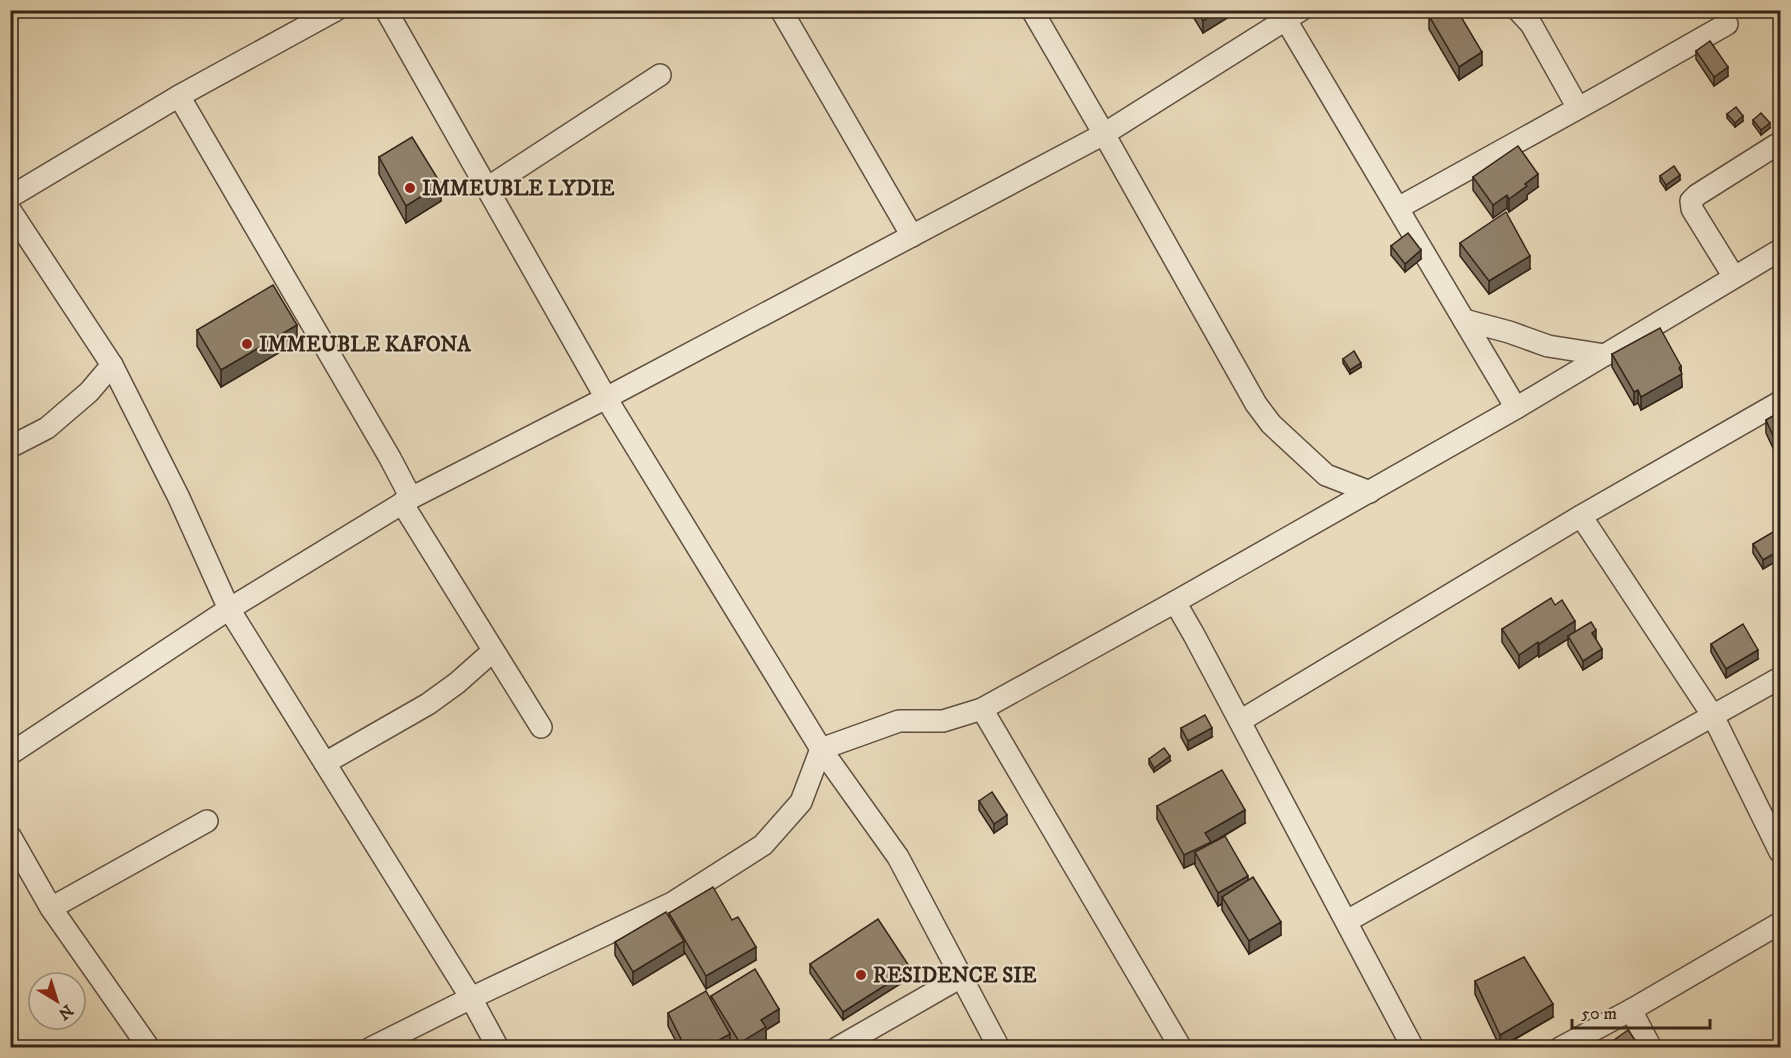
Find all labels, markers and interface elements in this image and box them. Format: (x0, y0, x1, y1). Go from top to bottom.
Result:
place label: IMMEUBLE LYDIE (422, 176, 615, 202)
marker: IMMEUBLE LYDIE (403, 181, 417, 195)
place label: IMMEUBLE KAFONA (259, 332, 471, 358)
marker: IMMEUBLE KAFONA (240, 337, 254, 351)
place label: RESIDENCE SIE (873, 963, 1037, 989)
marker: RESIDENCE SIE (854, 968, 868, 982)
north arrow (27, 971, 87, 1031)
scale bar (1572, 992, 1710, 1030)
text: N (54, 1000, 77, 1024)
text: 50 m (1581, 1003, 1617, 1025)

